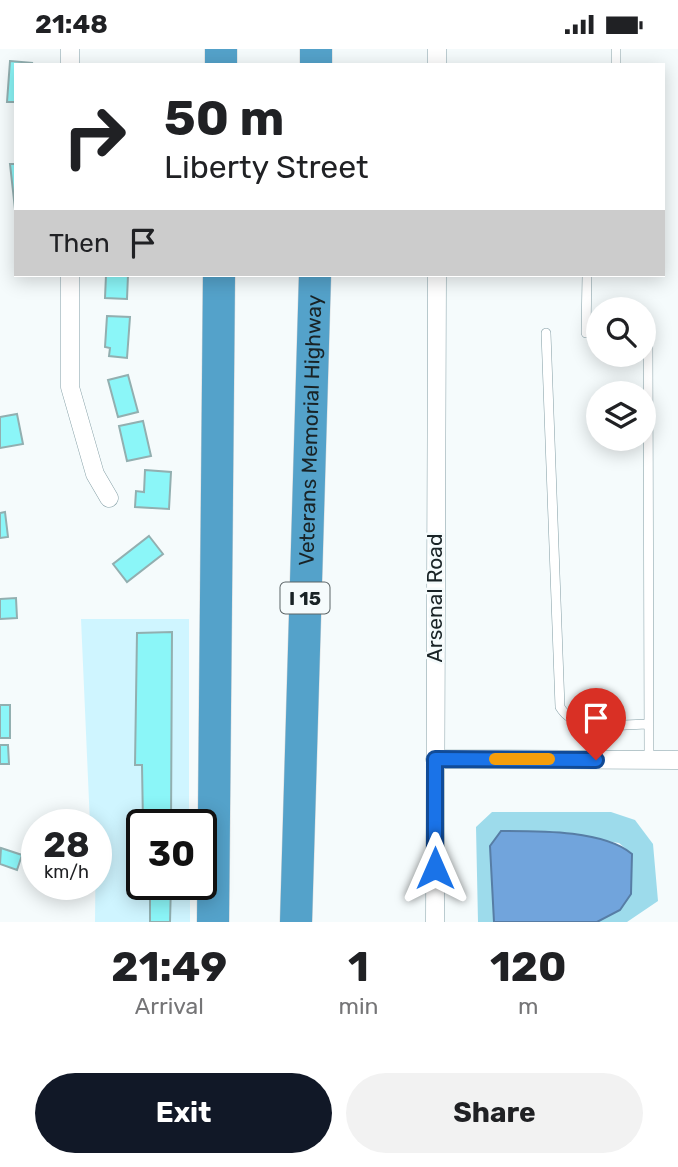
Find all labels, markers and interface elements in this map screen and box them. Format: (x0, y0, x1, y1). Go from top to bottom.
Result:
text: 21:48 (35, 9, 108, 40)
text: 50 m (164, 89, 284, 147)
icon: right (49, 91, 140, 182)
text: Liberty Street (164, 148, 369, 186)
icon: arrive (124, 224, 162, 262)
text: Then (49, 228, 110, 259)
street label: Veterans Memorial Highway (293, 294, 326, 566)
map controls (586, 297, 656, 451)
button: search (586, 297, 656, 367)
button: layers (586, 381, 656, 451)
street label: Arsenal Road (422, 534, 447, 662)
road number: I 15 (280, 583, 330, 613)
pin (566, 688, 626, 760)
icon: arrive (577, 699, 615, 737)
speed limit sign: 30 (126, 809, 217, 900)
text: 28 (43, 824, 90, 866)
position arrow (398, 831, 472, 905)
text: km/h (44, 861, 89, 883)
text: 21:49 (111, 942, 227, 992)
text: 1 (348, 942, 369, 992)
text: 120 (490, 942, 567, 992)
text: Arrival (135, 992, 204, 1020)
text: min (339, 992, 379, 1020)
text: m (518, 992, 538, 1020)
button: Exit (35, 1073, 332, 1153)
button: Share (346, 1073, 643, 1153)

